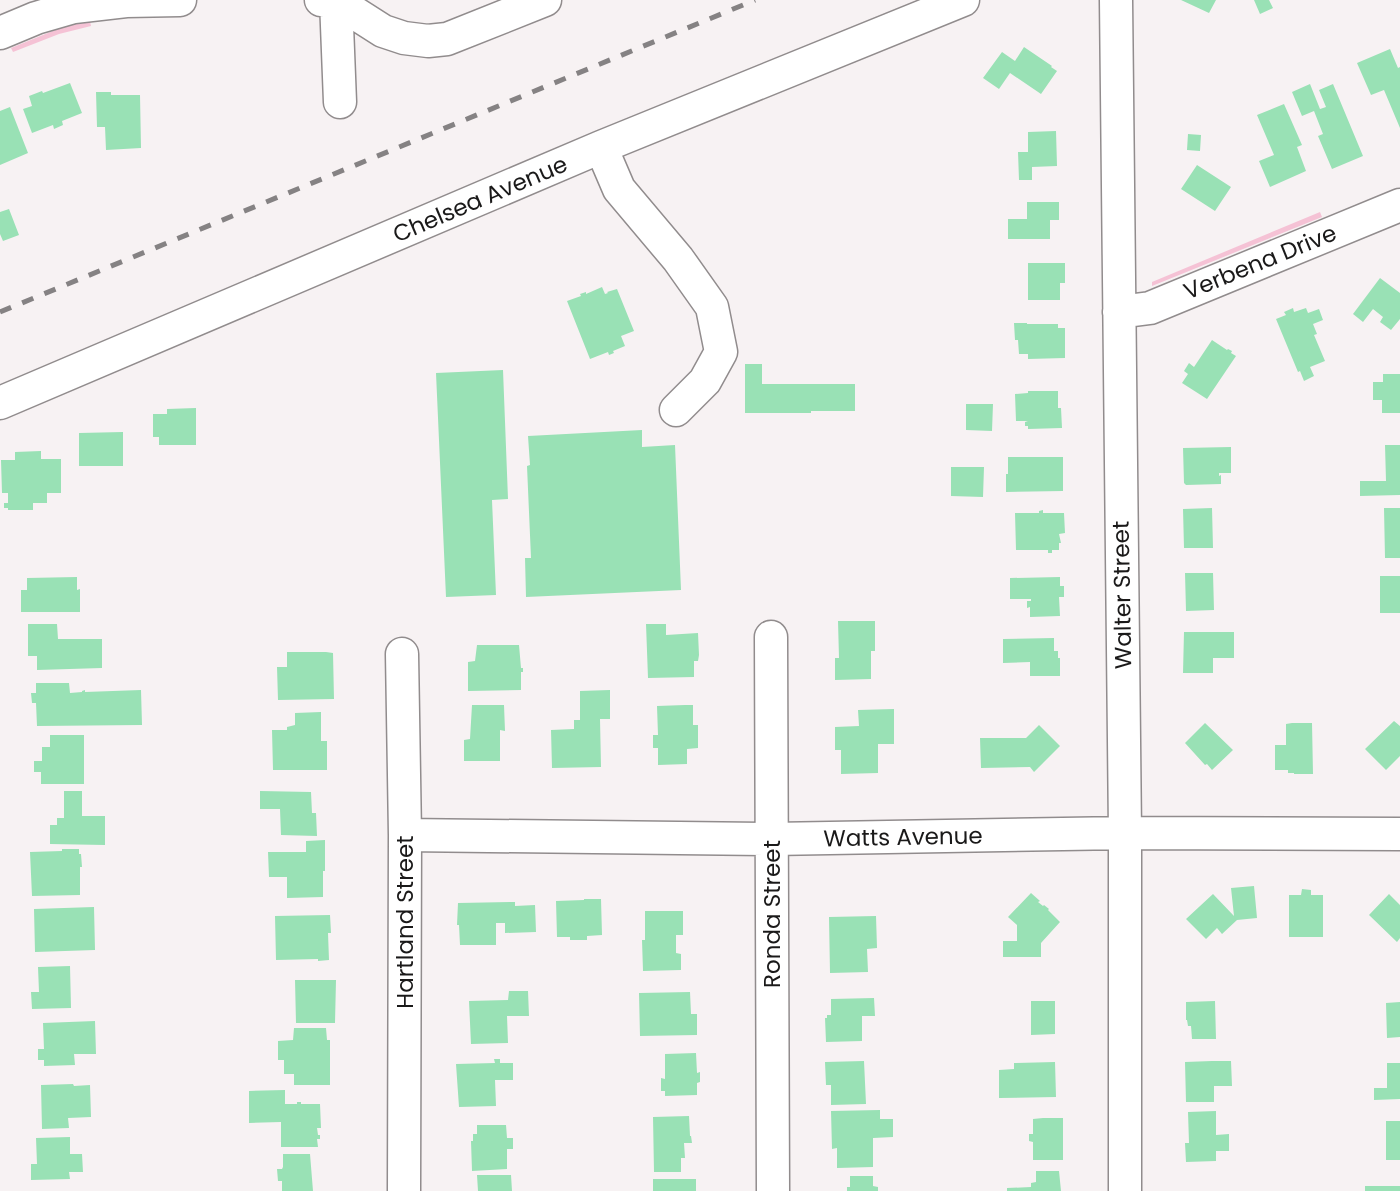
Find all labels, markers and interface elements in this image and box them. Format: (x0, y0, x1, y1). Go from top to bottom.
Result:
street label: Chelsea Avenue (388, 148, 572, 250)
street label: Verbena Drive (1179, 217, 1341, 307)
street label: Walter Street (1105, 521, 1139, 669)
street label: Watts Avenue (823, 820, 983, 854)
street label: Hartland Street (389, 835, 421, 1009)
street label: Ronda Street (756, 840, 788, 988)

